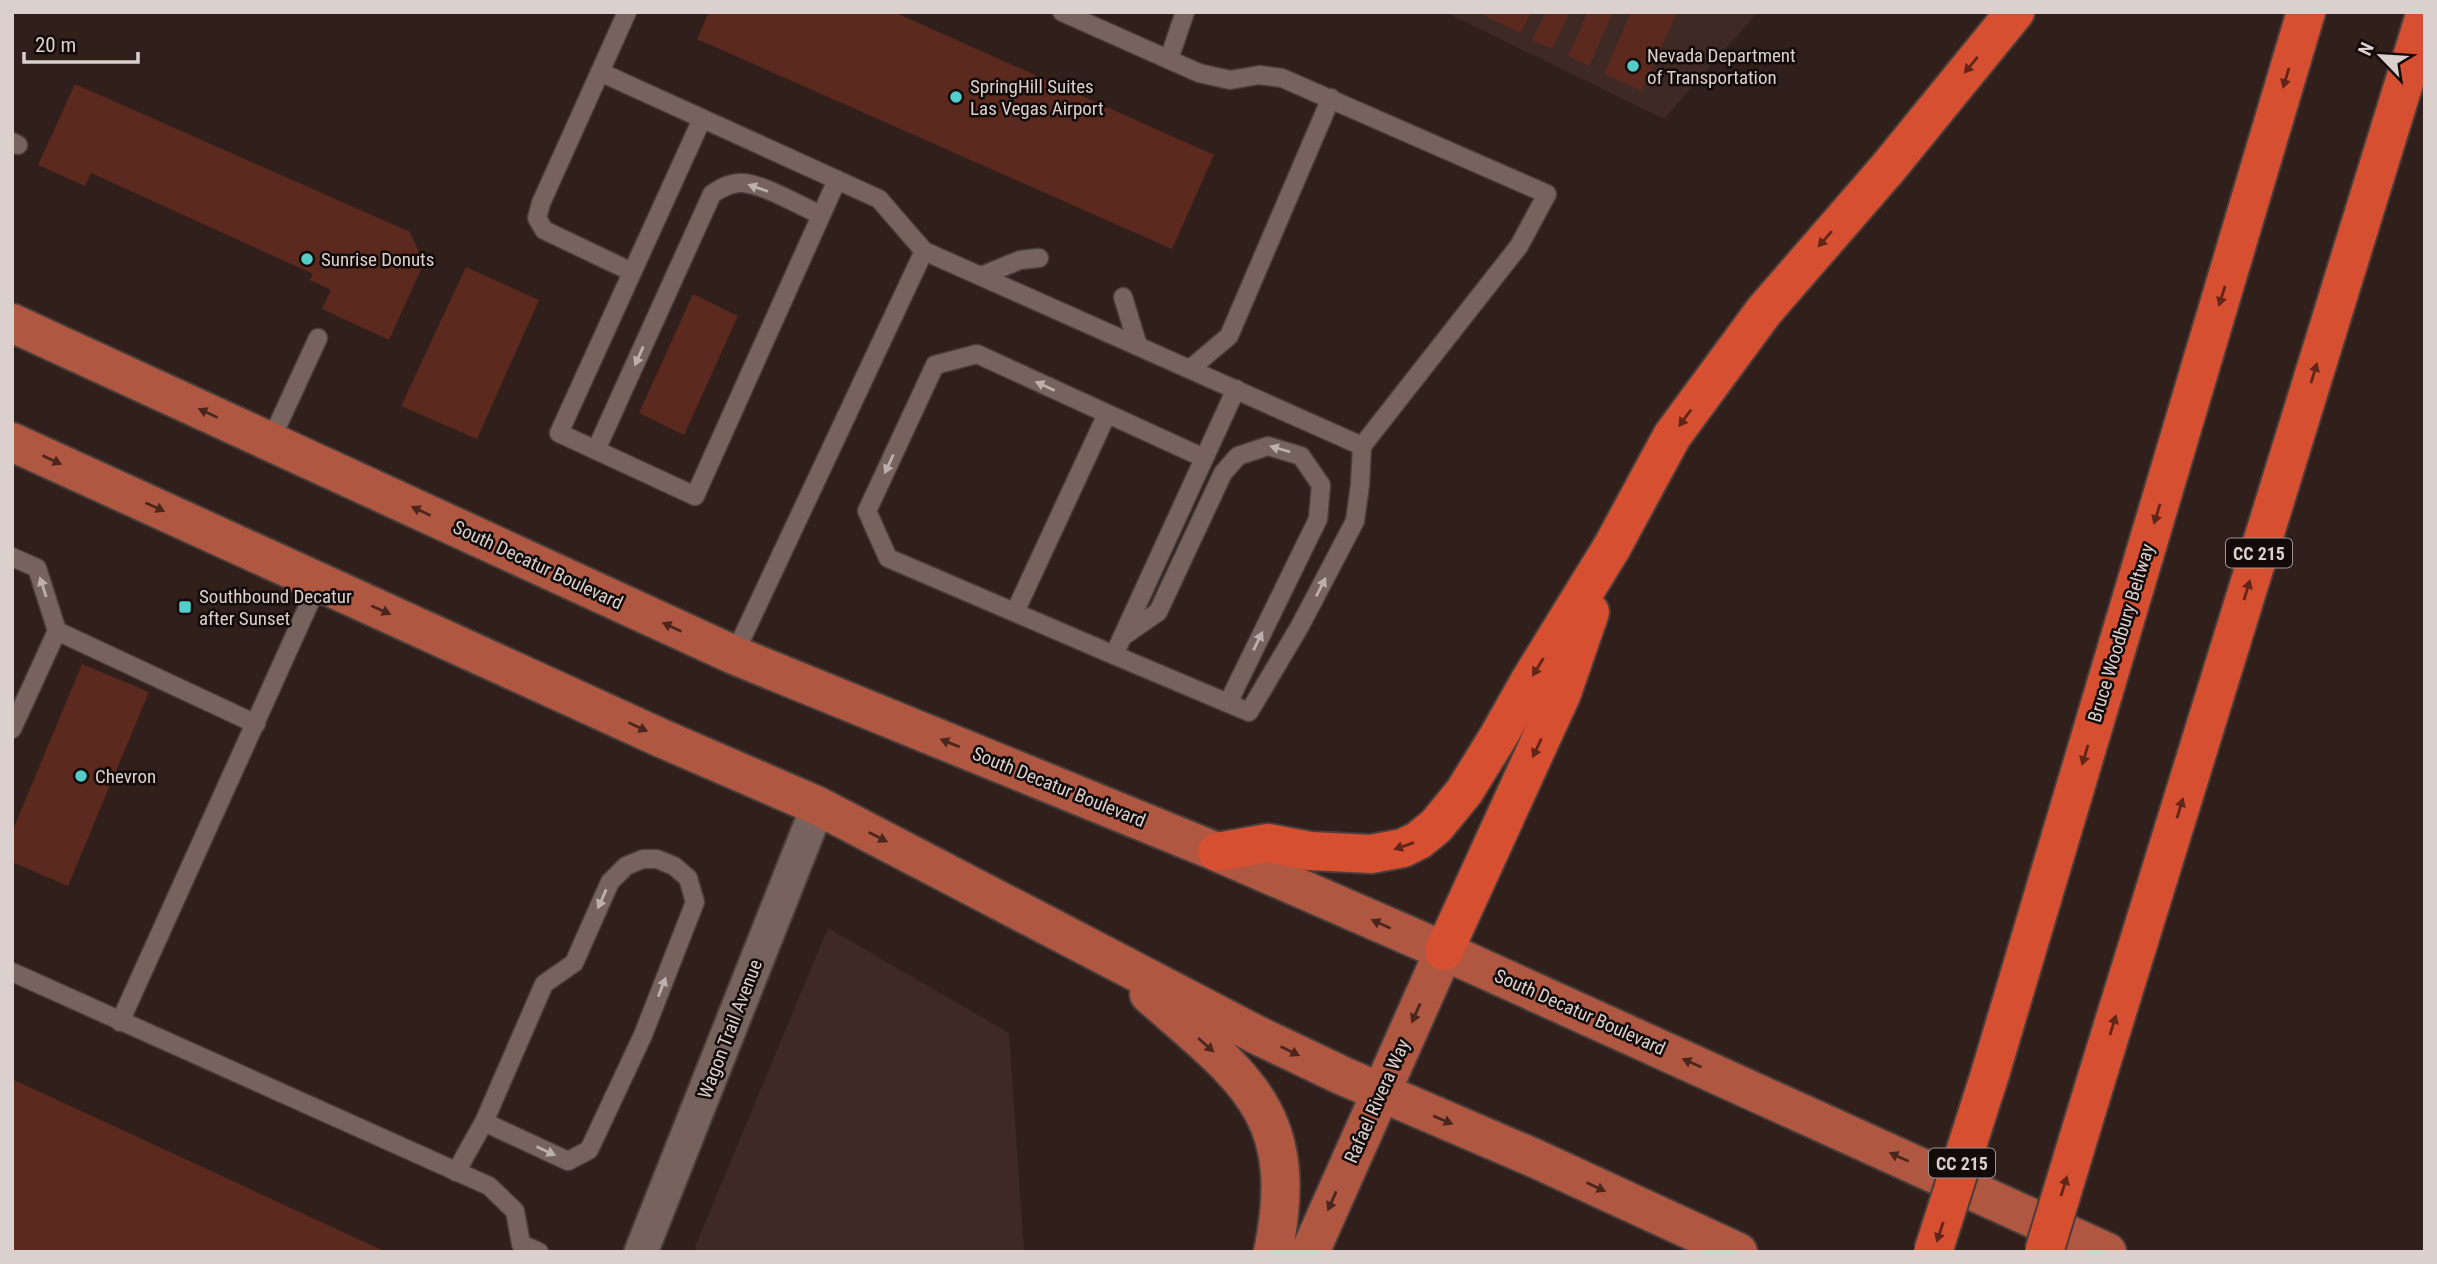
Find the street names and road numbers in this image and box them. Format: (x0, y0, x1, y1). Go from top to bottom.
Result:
street label: South Decatur Boulevard (449, 516, 627, 614)
road number: CC 215 (2226, 538, 2292, 568)
street label: Bruce Woodbury Beltway (2083, 541, 2159, 725)
street label: South Decatur Boulevard (969, 742, 1149, 832)
street label: Wagon Trail Avenue (693, 956, 767, 1102)
street label: South Decatur Boulevard (1491, 964, 1669, 1060)
street label: Rafael Rivera Way (1339, 1035, 1415, 1167)
road number: CC 215 (1929, 1148, 1995, 1178)

